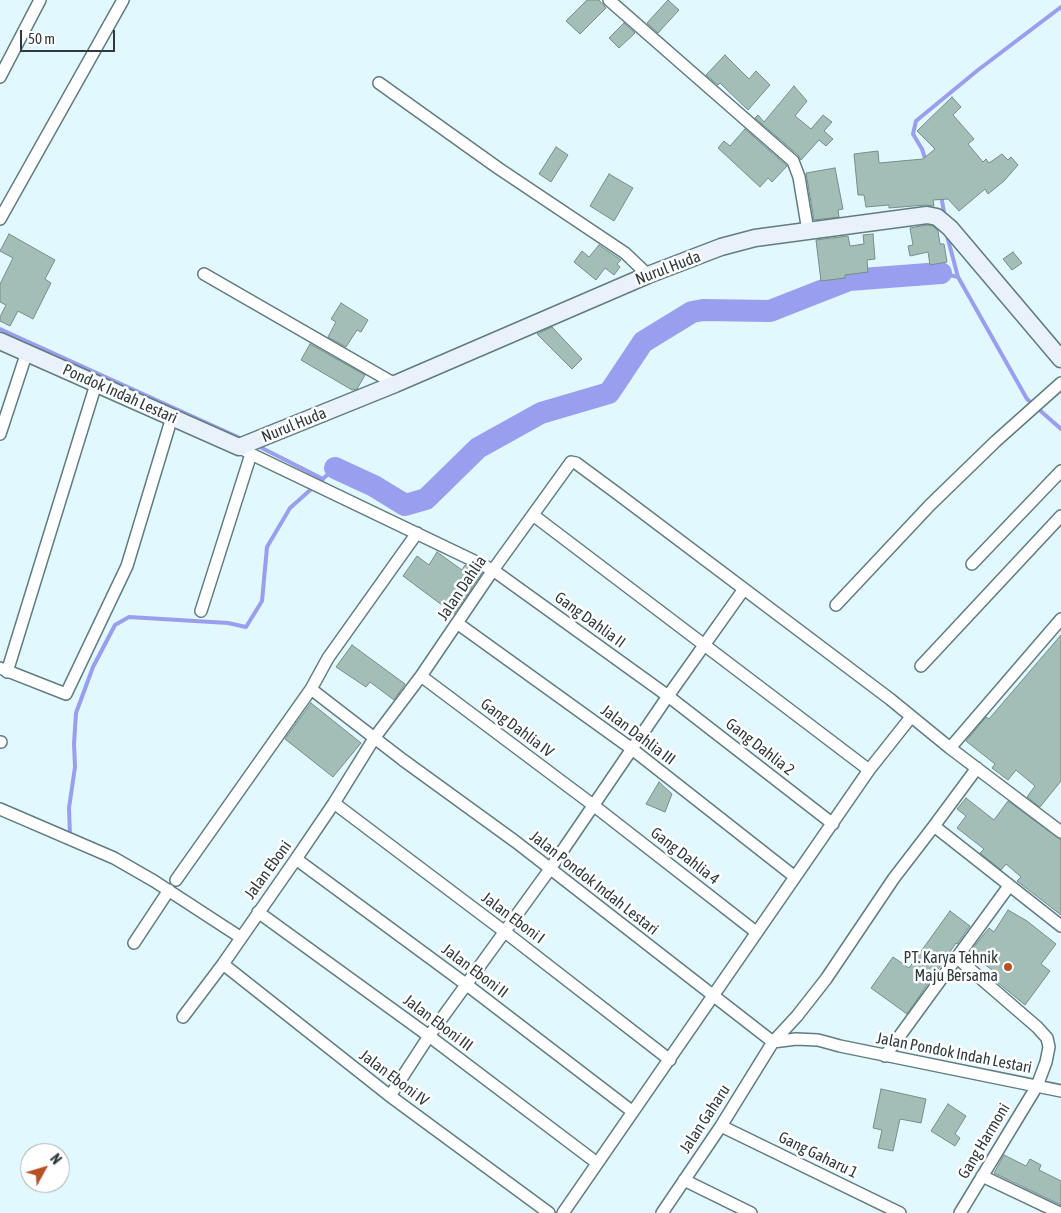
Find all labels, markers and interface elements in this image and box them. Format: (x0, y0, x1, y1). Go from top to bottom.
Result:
scale bar (22, 20, 118, 52)
text: 50 m (28, 30, 55, 47)
street label: Nurul Huda (633, 247, 703, 289)
street label: Pondok Indah Lestari (60, 360, 180, 428)
street label: Nurul Huda (259, 403, 329, 447)
street label: Jalan Dahlia (433, 552, 491, 624)
street label: Gang Dahlia II (551, 588, 629, 652)
street label: Gang Dahlia IV (477, 694, 557, 762)
street label: Jalan Dahlia III (597, 701, 679, 769)
street label: Gang Dahlia 2 (722, 714, 798, 780)
street label: Gang Dahlia 4 (647, 823, 723, 889)
street label: Jalan Pondok Indah Lestari (526, 827, 662, 939)
street label: Jalan Eboni (240, 837, 296, 903)
street label: Jalan Eboni I (478, 888, 548, 948)
street label: Jalan Eboni II (438, 940, 512, 1002)
place label: PT. Karya Tehnik Maju Bersama (904, 948, 998, 986)
marker: PT. Karya Tehnik Maju Bersama (1002, 961, 1014, 973)
street label: Jalan Eboni III (399, 991, 477, 1055)
street label: Jalan Pondok Indah Lestari (875, 1029, 1033, 1077)
street label: Jalan Eboni IV (356, 1046, 432, 1110)
street label: Jalan Gaharu (676, 1081, 734, 1157)
street label: Gang Harmoni (954, 1100, 1014, 1182)
street label: Gang Gaharu 1 (775, 1128, 861, 1182)
north arrow (20, 1143, 70, 1193)
text: N (47, 1151, 65, 1167)

